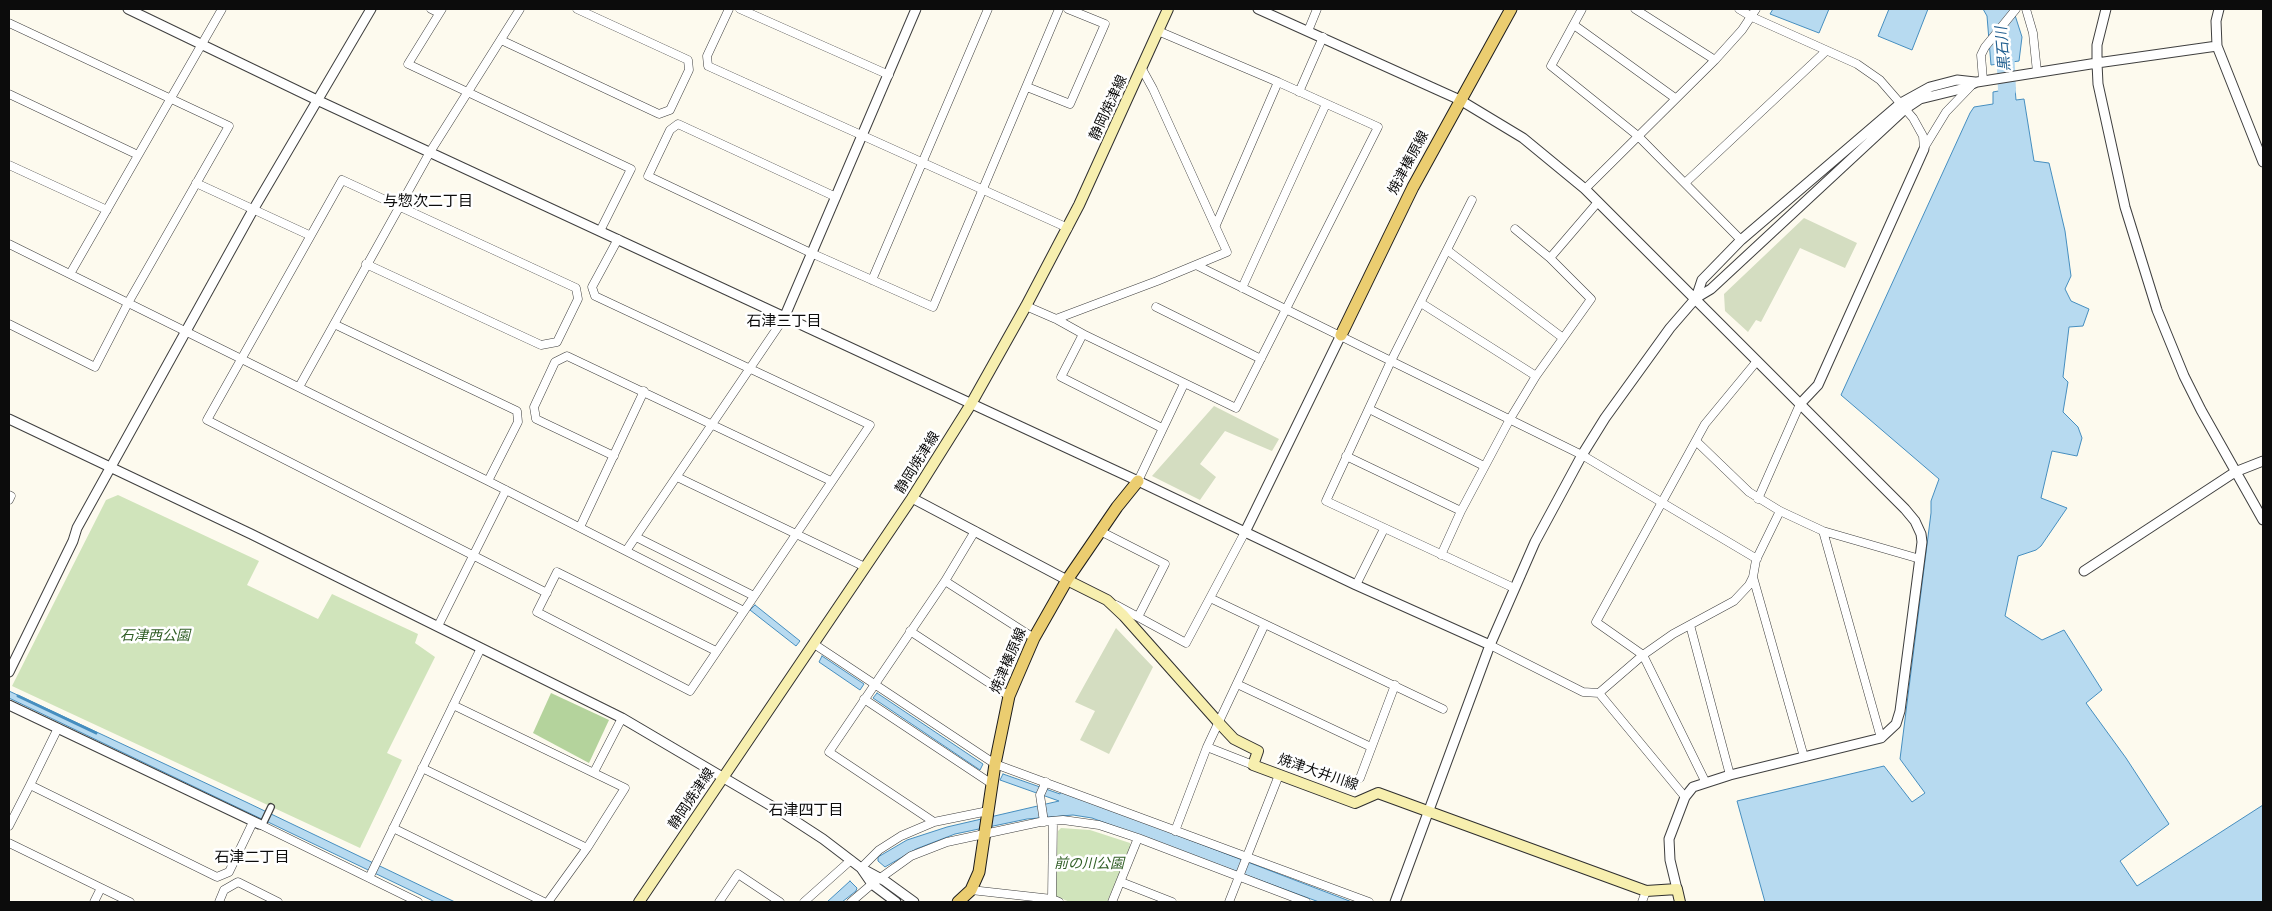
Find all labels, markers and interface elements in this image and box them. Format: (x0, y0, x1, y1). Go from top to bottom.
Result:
water label: 黒石川 (1993, 26, 2015, 72)
street label: 静岡焼津線 (1087, 73, 1131, 143)
street label: 焼津榛原線 (1385, 128, 1433, 198)
district label: 与惣次二丁目 (383, 193, 473, 211)
district label: 石津三丁目 (747, 313, 821, 331)
street label: 静岡焼津線 (892, 429, 944, 497)
street label: 焼津榛原線 (988, 626, 1030, 696)
park label: 石津西公園 (120, 628, 190, 644)
street label: 焼津大井川線 (1276, 751, 1360, 795)
street label: 静岡焼津線 (665, 765, 719, 833)
district label: 石津四丁目 (769, 802, 843, 820)
district label: 石津二丁目 (215, 849, 289, 867)
park label: 前の川公園 (1054, 856, 1124, 872)

